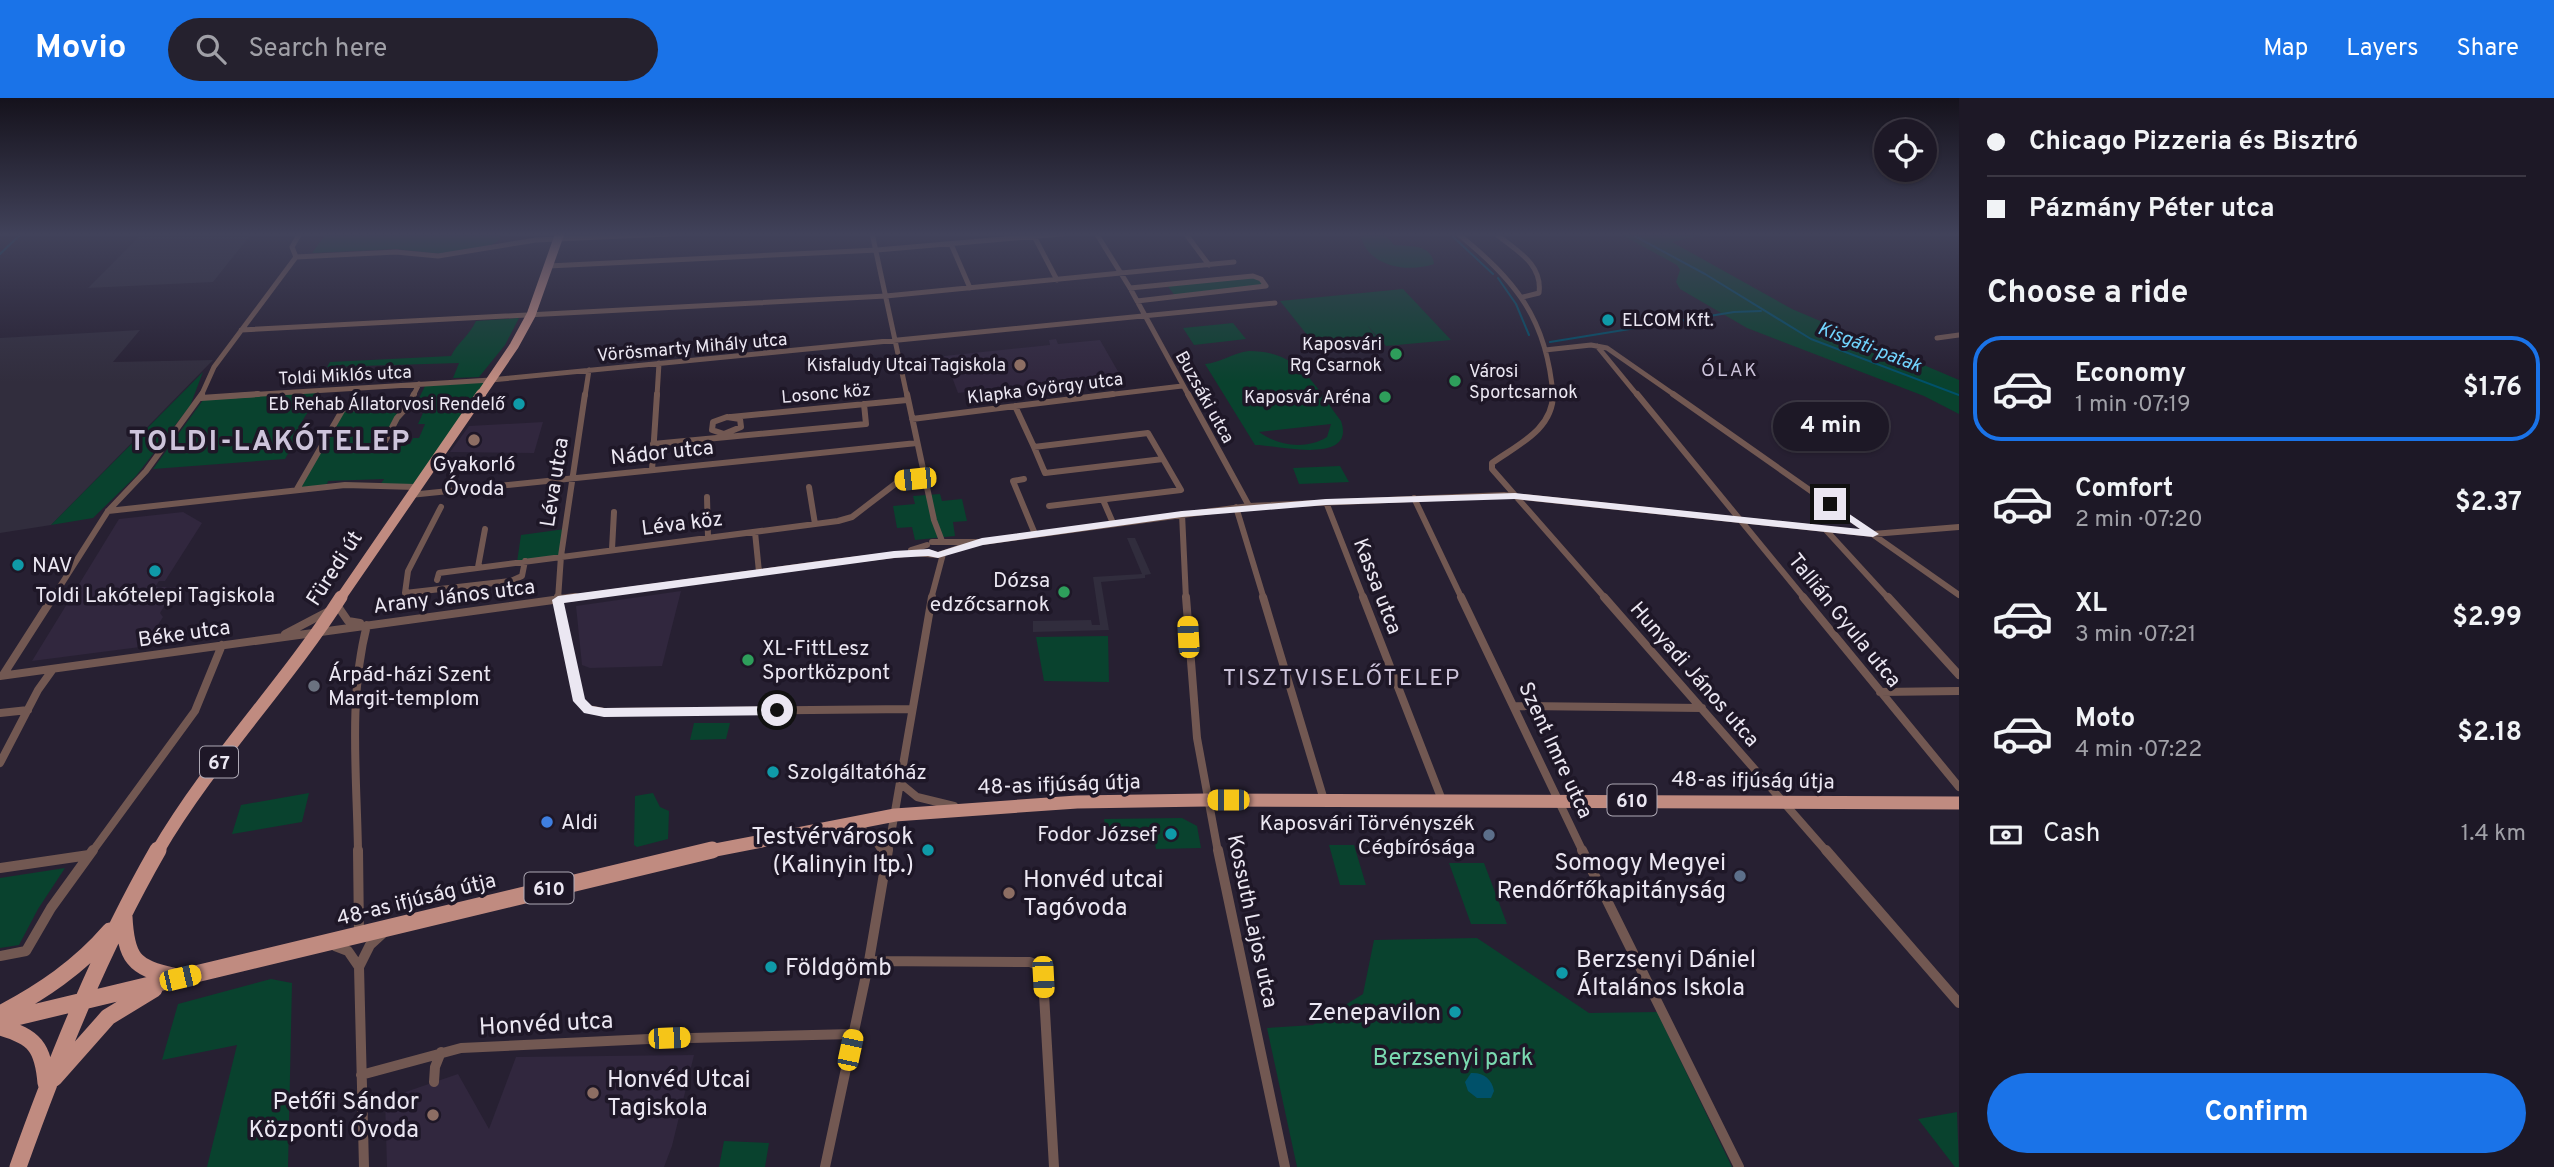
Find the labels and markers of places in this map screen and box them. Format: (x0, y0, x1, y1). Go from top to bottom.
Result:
place label: ELCOM Kft. (1622, 310, 1714, 333)
marker: ELCOM Kft. (1600, 312, 1616, 328)
place label: Kaposvári Rg Csarnok (1290, 334, 1382, 378)
marker: Kaposvári Rg Csarnok (1388, 346, 1404, 362)
place label: Kisfaludy Utcai Tagiskola (806, 355, 1006, 378)
marker: Kisfaludy Utcai Tagiskola (1012, 357, 1028, 373)
place label: Városi Sportcsarnok (1469, 361, 1578, 405)
marker: Városi Sportcsarnok (1447, 373, 1463, 389)
place label: Kaposvár Aréna (1244, 387, 1371, 410)
marker: Kaposvár Aréna (1377, 389, 1393, 405)
place label: Eb Rehab Állatorvosi Rendelő (268, 392, 506, 417)
marker: Eb Rehab Állatorvosi Rendelő (511, 396, 527, 412)
marker: Gyakorló Óvoda (466, 432, 482, 448)
place label: Gyakorló Óvoda (432, 452, 516, 503)
place label: NAV (32, 553, 73, 580)
marker: NAV (10, 557, 26, 573)
marker: Toldi Lakótelepi Tagiskola (147, 563, 163, 579)
place label: Dózsa edzőcsarnok (930, 568, 1050, 619)
place label: Toldi Lakótelepi Tagiskola (35, 583, 275, 610)
marker: Dózsa edzőcsarnok (1056, 584, 1072, 600)
place label: XL-FittLesz Sportközpont (762, 636, 890, 687)
marker: XL-FittLesz Sportközpont (740, 652, 756, 668)
place label: Árpád-házi Szent Margit-templom (328, 661, 491, 713)
marker: Árpád-házi Szent Margit-templom (306, 678, 322, 694)
place label: Szolgáltatóház (787, 760, 927, 787)
marker: Szolgáltatóház (765, 764, 781, 780)
place label: Aldi (561, 810, 598, 837)
place label: Kaposvári Törvényszék Cégbírósága (1260, 811, 1475, 862)
marker: Aldi (539, 814, 555, 830)
place label: Fodor József (1037, 822, 1157, 849)
place label: Testvérvárosok (Kalinyin ltp.) (751, 823, 914, 881)
marker: Fodor József (1163, 826, 1179, 842)
marker: Kaposvári Törvényszék Cégbírósága (1481, 827, 1497, 843)
marker: Testvérvárosok (Kalinyin ltp.) (920, 842, 936, 858)
place label: Somogy Megyei Rendőrfőkapitányság (1496, 849, 1726, 907)
place label: Honvéd utcai Tagóvoda (1023, 866, 1164, 924)
marker: Somogy Megyei Rendőrfőkapitányság (1732, 868, 1748, 884)
marker: Honvéd utcai Tagóvoda (1001, 885, 1017, 901)
place label: Berzsenyi Dániel Általános Iskola (1576, 946, 1756, 1004)
place label: Földgömb (785, 954, 892, 984)
marker: Földgömb (763, 959, 779, 975)
marker: Berzsenyi Dániel Általános Iskola (1554, 965, 1570, 981)
place label: Zenepavilon (1308, 999, 1441, 1029)
marker: Zenepavilon (1447, 1004, 1463, 1020)
place label: Honvéd Utcai Tagiskola (607, 1066, 751, 1124)
marker: Honvéd Utcai Tagiskola (585, 1085, 601, 1101)
place label: Petőfi Sándor Központi Óvoda (248, 1088, 419, 1146)
marker: Petőfi Sándor Központi Óvoda (425, 1107, 441, 1123)

